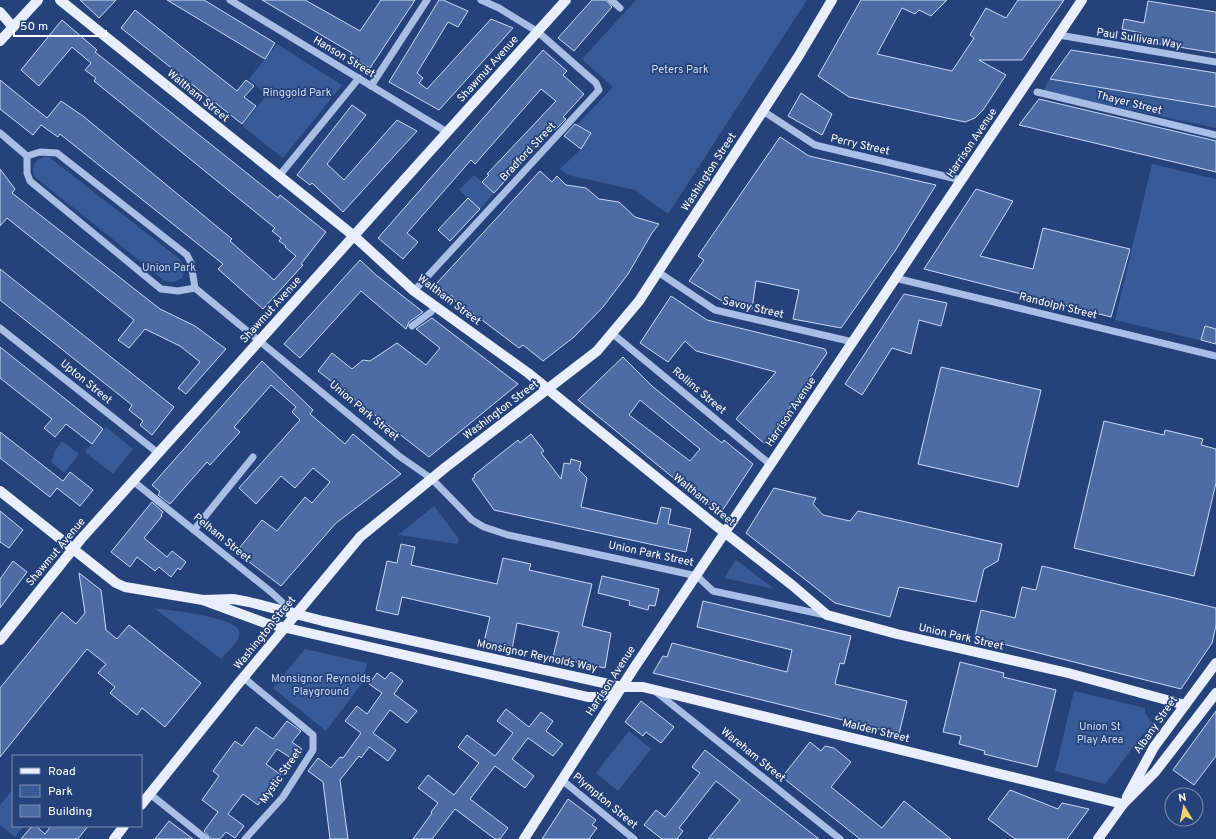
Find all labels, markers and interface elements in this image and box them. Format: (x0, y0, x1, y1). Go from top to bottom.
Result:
scale bar (14, 12, 106, 38)
text: 50 m (20, 19, 48, 35)
street label: Paul Sullivan Way (1095, 25, 1183, 53)
street label: Hanson Street (311, 33, 377, 81)
street label: Shawmut Avenue (454, 33, 522, 105)
park label: Peters Park (651, 63, 709, 77)
street label: Waltham Street (164, 67, 232, 125)
park label: Ringgold Park (262, 86, 332, 100)
street label: Thayer Street (1095, 88, 1163, 118)
street label: Harrison Avenue (944, 106, 1000, 180)
street label: Bradford Street (497, 119, 559, 185)
street label: Washington Street (678, 130, 740, 214)
street label: Perry Street (829, 131, 891, 159)
park label: Union Park (142, 261, 196, 275)
street label: Waltham Street (414, 272, 484, 328)
street label: Shawmut Avenue (237, 274, 305, 346)
street label: Randolph Street (1018, 290, 1098, 322)
street label: Savoy Street (721, 294, 785, 322)
street label: Upton Street (57, 357, 115, 407)
street label: Rollins Street (669, 364, 729, 418)
street label: Harrison Avenue (763, 375, 819, 449)
street label: Washington Street (461, 377, 541, 443)
street label: Union Park Street (326, 378, 402, 444)
street label: Waltham Street (670, 471, 738, 529)
street label: Pelham Street (190, 510, 254, 566)
street label: Shawmut Avenue (23, 515, 89, 589)
street label: Union Park Street (607, 538, 695, 570)
street label: Washington Street (231, 593, 299, 673)
street label: Union Park Street (917, 620, 1005, 654)
street label: Monsignor Reynolds Way (475, 636, 599, 676)
street label: Harrison Avenue (583, 643, 639, 719)
park label: Monsignor Reynolds Playground (271, 672, 371, 699)
street label: Albany Street (1131, 693, 1181, 757)
street label: Malden Street (841, 716, 911, 746)
park label: Union St Play Area (1077, 720, 1124, 747)
street label: Wareham Street (718, 725, 788, 785)
street label: Mystic Street (257, 746, 305, 806)
legend (12, 755, 142, 827)
text: Road (48, 764, 76, 780)
street label: Plympton Street (570, 770, 640, 832)
text: Park (48, 784, 73, 800)
north arrow (1164, 787, 1204, 827)
text: N (1177, 791, 1188, 806)
text: Building (48, 804, 92, 820)

